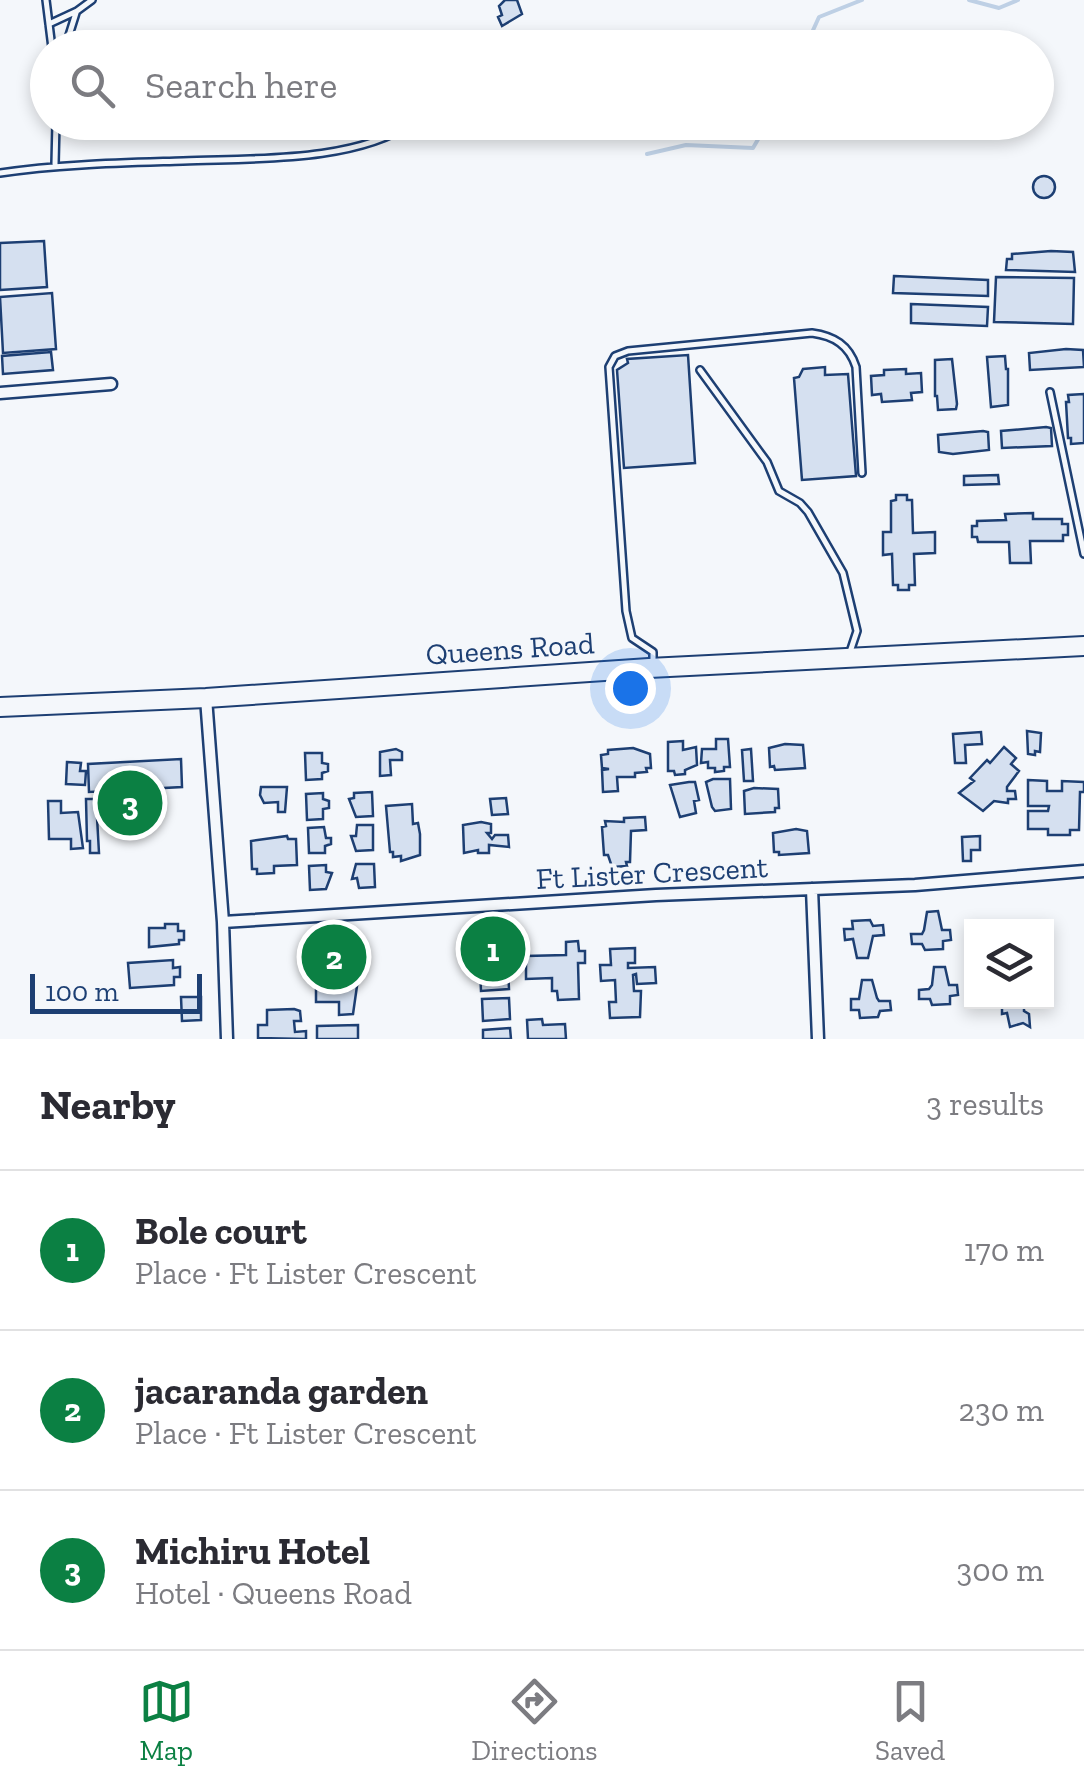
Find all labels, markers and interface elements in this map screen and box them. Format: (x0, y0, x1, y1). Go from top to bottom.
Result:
search box (30, 30, 1054, 140)
icon: search (65, 58, 120, 113)
text: Search here (145, 62, 337, 108)
street label: Queens Road (425, 625, 596, 673)
your location (605, 663, 656, 714)
pin: 3 (98, 766, 162, 840)
street label: Ft Lister Crescent (535, 849, 769, 897)
pin: 1 (460, 912, 526, 986)
map controls (964, 919, 1054, 1009)
button: layers (964, 919, 1054, 1009)
pin: 2 (302, 920, 366, 994)
scale bar (30, 969, 202, 1014)
text: 100 m (45, 975, 119, 1008)
text: Nearby (40, 1079, 176, 1130)
text: 3 results (926, 1085, 1044, 1123)
text: Bole court (135, 1208, 307, 1254)
text: 1 (66, 1231, 79, 1269)
text: 170 m (964, 1231, 1044, 1269)
text: Place · Ft Lister Crescent (135, 1254, 476, 1292)
text: jacaranda garden (135, 1368, 428, 1414)
text: 2 (64, 1391, 81, 1429)
text: 230 m (959, 1391, 1044, 1429)
text: Place · Ft Lister Crescent (135, 1414, 476, 1452)
text: Michiru Hotel (135, 1528, 370, 1574)
text: 3 (64, 1551, 81, 1589)
text: 300 m (957, 1551, 1044, 1589)
text: Hotel · Queens Road (135, 1574, 412, 1612)
tab: Map (139, 1674, 194, 1767)
tab: Directions (471, 1674, 598, 1767)
tab: Saved (875, 1674, 945, 1767)

